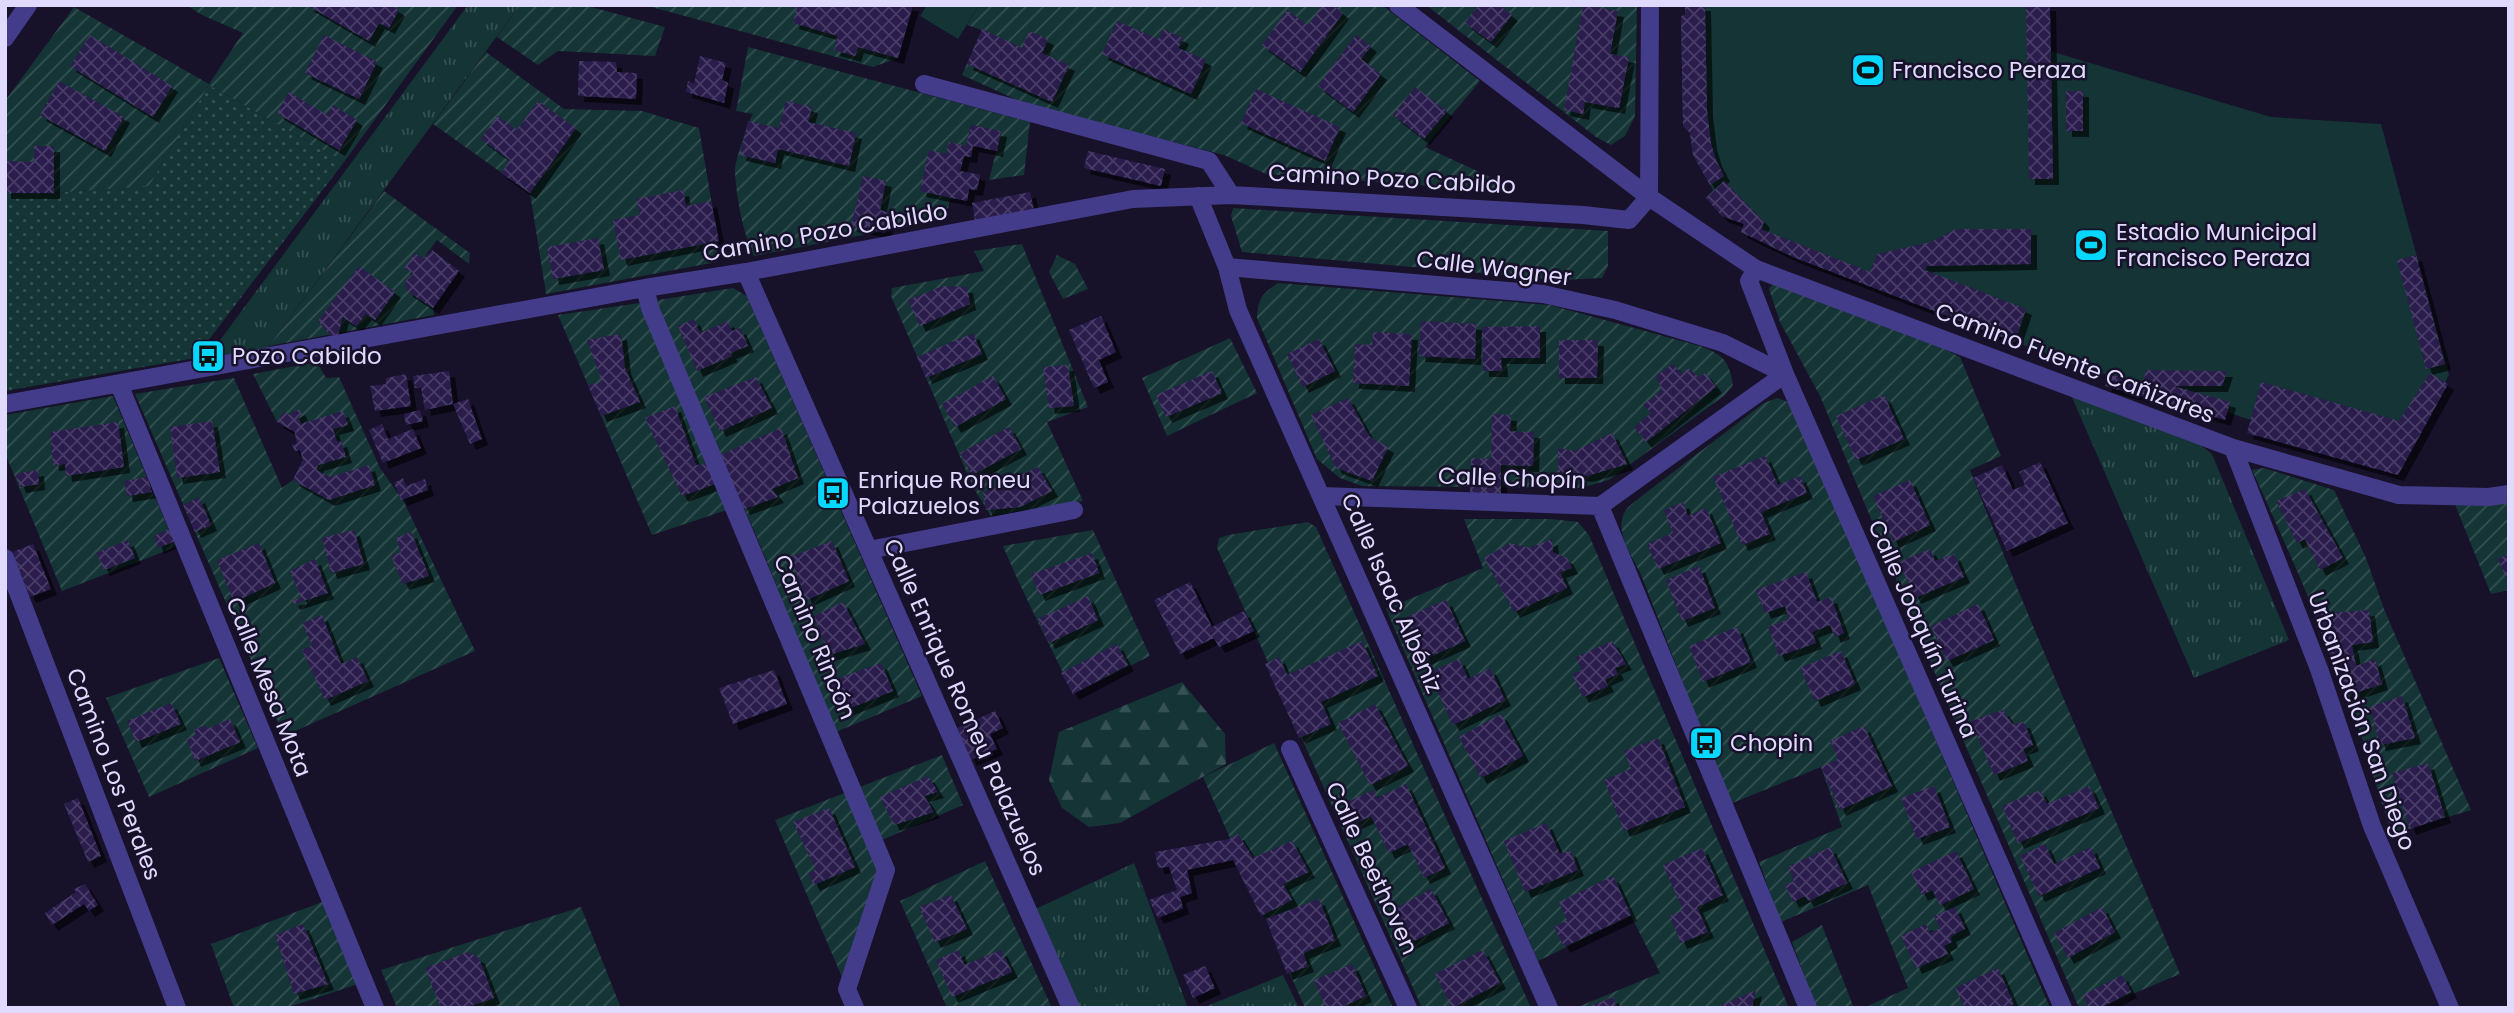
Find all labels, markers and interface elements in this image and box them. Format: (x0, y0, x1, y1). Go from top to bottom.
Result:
sports icon: Francisco Peraza (1849, 51, 1887, 89)
place label: Francisco Peraza (1892, 54, 2087, 86)
street label: Camino Pozo Cabildo (1267, 157, 1517, 201)
street label: Camino Pozo Cabildo (700, 195, 950, 269)
place label: Estadio Municipal Francisco Peraza (2116, 216, 2317, 274)
sports icon: Estadio Municipal Francisco Peraza (2072, 226, 2110, 264)
street label: Calle Wagner (1415, 243, 1573, 293)
street label: Camino Fuente Cañizares (1931, 295, 2219, 431)
bus stop icon: Pozo Cabildo (189, 337, 227, 375)
place label: Pozo Cabildo (232, 340, 382, 372)
street label: Calle Chopín (1437, 459, 1587, 497)
place label: Enrique Romeu Palazuelos (858, 464, 1031, 522)
bus stop icon: Enrique Romeu Palazuelos (814, 474, 852, 512)
street label: Calle Isaac Albéniz (1334, 488, 1450, 698)
street label: Calle Joaquín Turina (1860, 515, 1986, 743)
street label: Calle Enrique Romeu Palazuelos (876, 533, 1054, 881)
street label: Camino Rincón (766, 550, 864, 724)
street label: Urbanización San Diego (2300, 587, 2424, 855)
street label: Calle Mesa Mota (218, 592, 320, 782)
street label: Camino Los Perales (59, 663, 169, 885)
bus stop icon: Chopin (1687, 724, 1725, 762)
place label: Chopin (1730, 727, 1813, 759)
street label: Calle Beethoven (1318, 776, 1426, 960)

